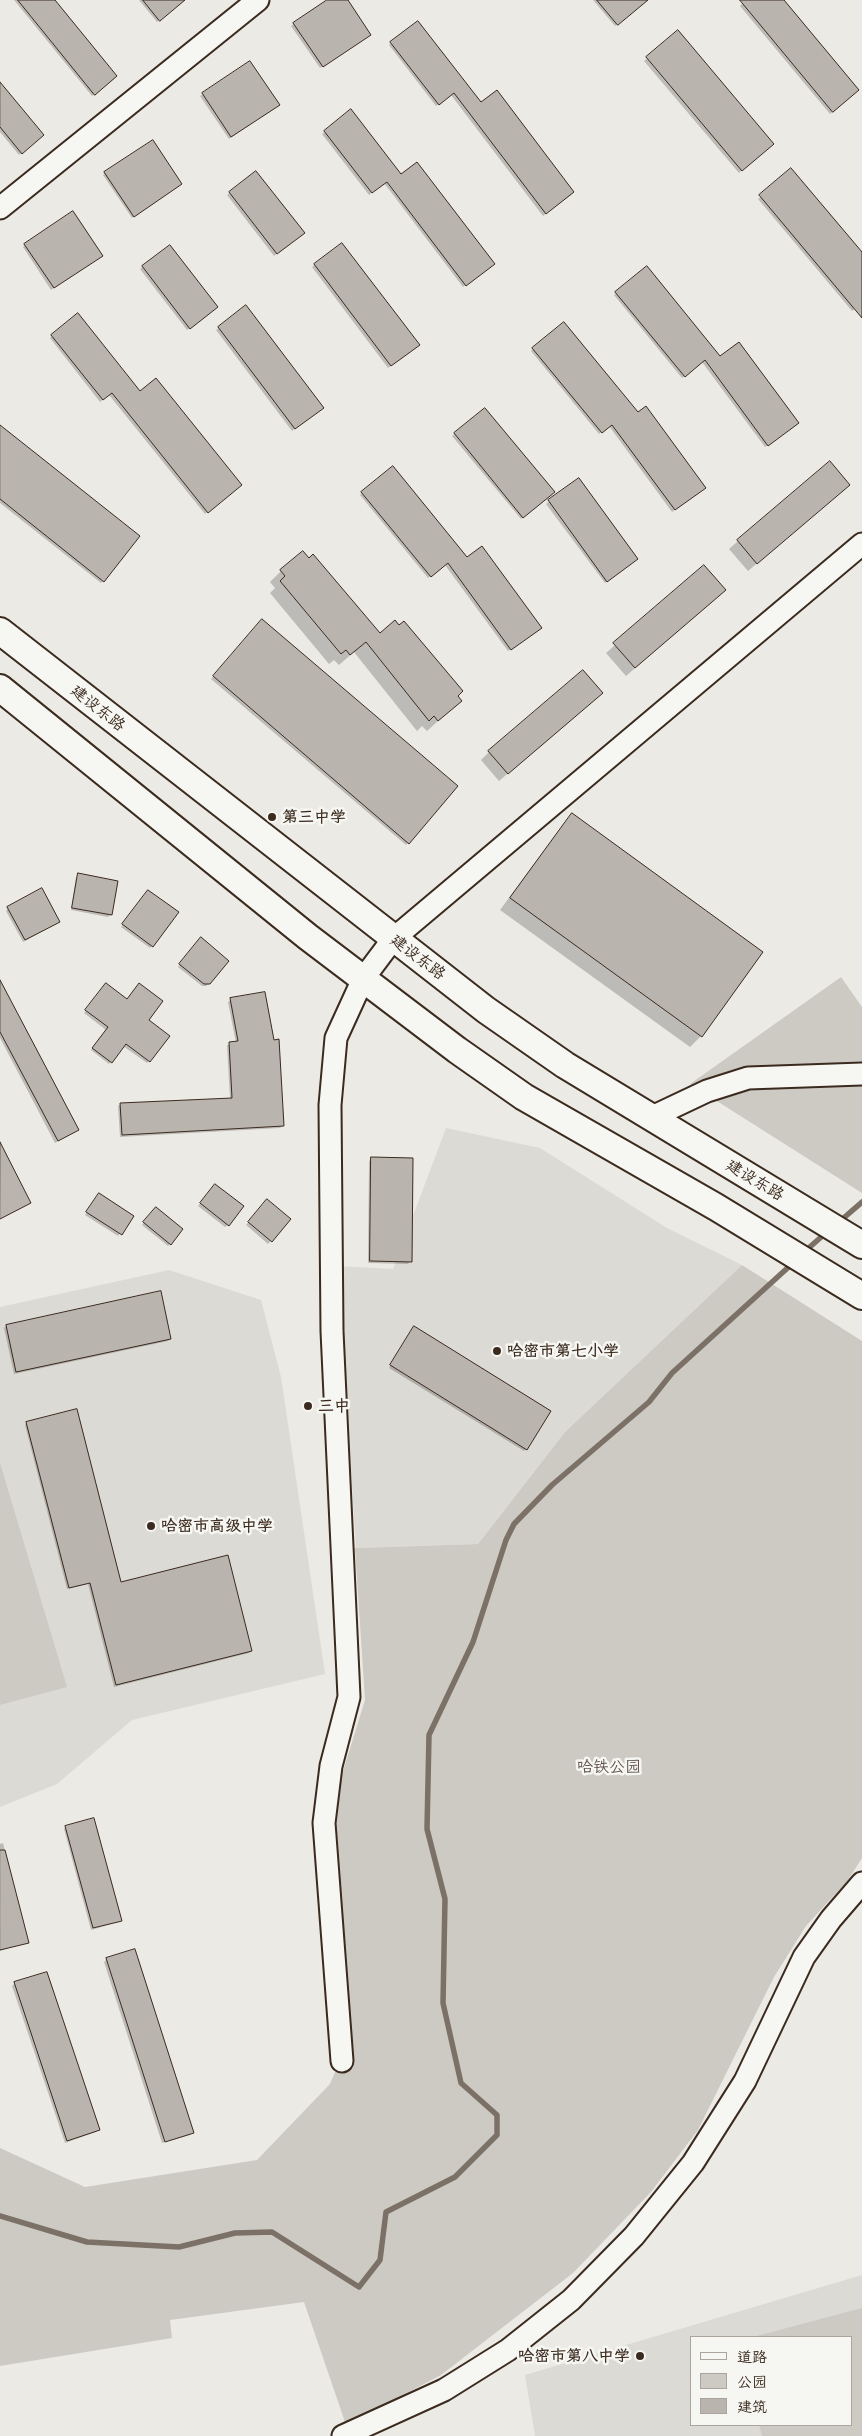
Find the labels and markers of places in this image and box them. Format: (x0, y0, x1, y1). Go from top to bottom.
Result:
place label: 第三中学 (282, 807, 346, 827)
marker: 第三中学 (266, 811, 278, 823)
place label: 哈密市第七小学 (507, 1341, 619, 1361)
marker: 哈密市第七小学 (491, 1345, 503, 1357)
place label: 三中 (318, 1396, 350, 1416)
marker: 三中 (302, 1400, 314, 1412)
place label: 哈密市高级中学 (161, 1516, 273, 1536)
marker: 哈密市高级中学 (145, 1520, 157, 1532)
place label: 哈密市第八中学 (518, 2346, 630, 2366)
marker: 哈密市第八中学 (634, 2350, 646, 2362)

